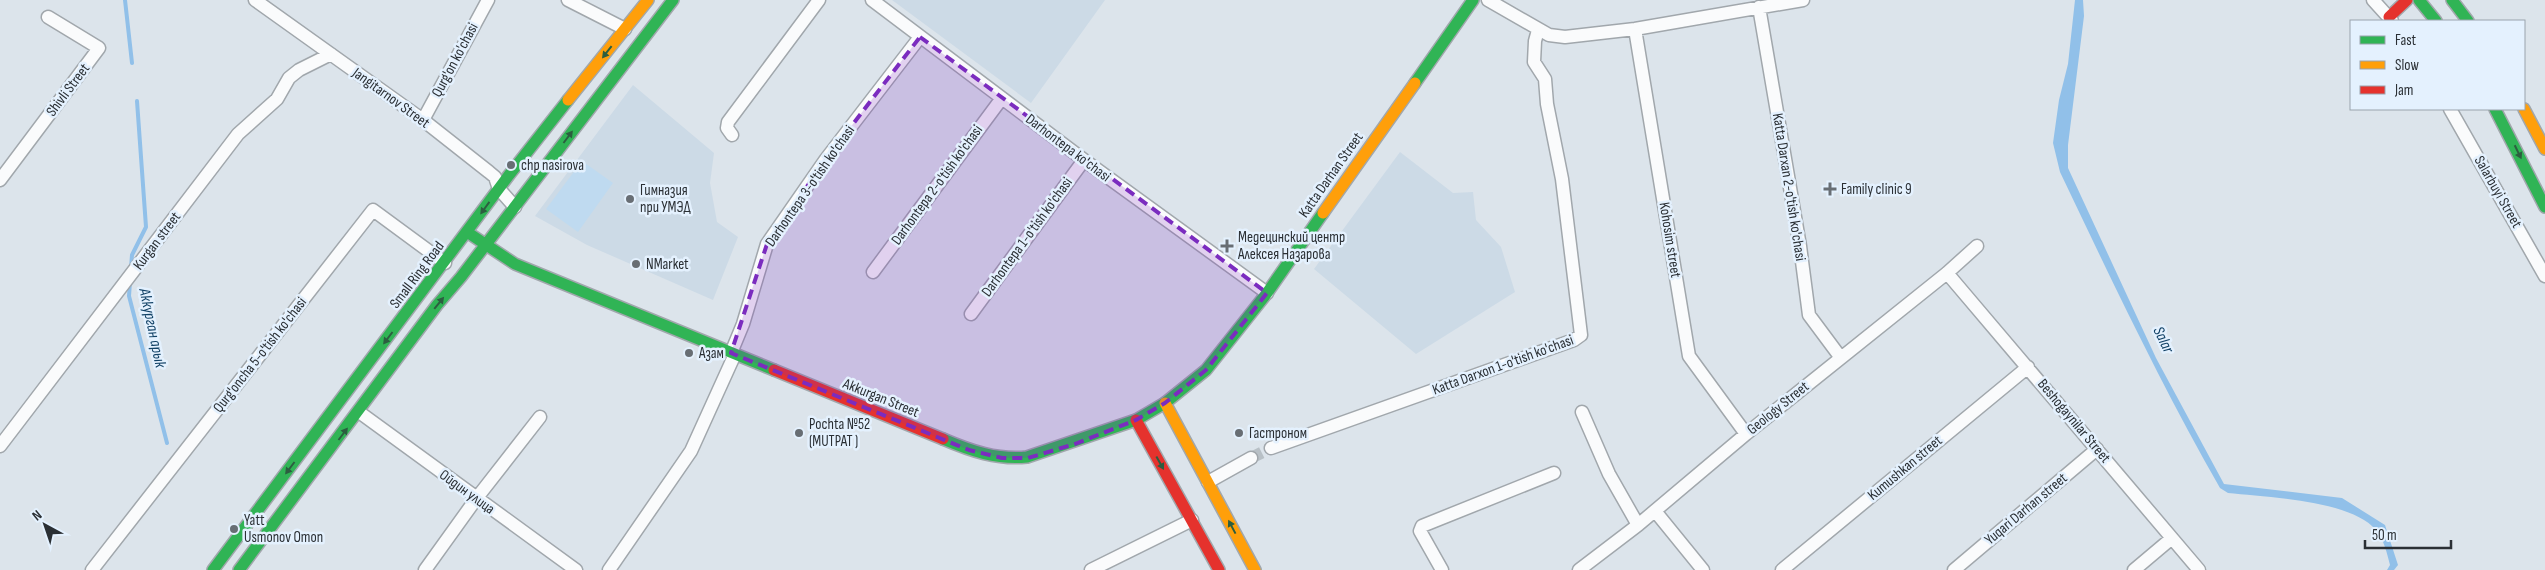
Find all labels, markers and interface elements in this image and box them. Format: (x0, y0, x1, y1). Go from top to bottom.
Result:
street label: Qurg'on ko'chasi (428, 19, 483, 100)
legend (2350, 20, 2525, 110)
text: Fast (2395, 31, 2417, 50)
one-way arrow (601, 45, 612, 58)
text: Slow (2395, 56, 2419, 75)
street label: Shivli Street (42, 59, 94, 120)
street label: Jangitarnov Street (348, 63, 434, 133)
text: Jam (2394, 81, 2413, 100)
street label: Darhontepa ko'chasi (1022, 110, 1115, 186)
street label: Katta Darxan 2-o'tish ko'chasi (1768, 112, 1810, 263)
street label: Darhontepa 2-o'tish ko'chasi (887, 121, 987, 249)
street label: Darhontepa 3-o'tish ko'chasi (761, 122, 859, 250)
street label: Katta Darhan Street (1295, 128, 1368, 221)
one-way arrow (563, 131, 574, 144)
one-way arrow (2514, 145, 2522, 159)
street label: Salarbuyi Street (2470, 153, 2526, 232)
place label: chp nasirova (521, 156, 584, 175)
marker: chp nasirova (505, 159, 517, 171)
street label: Darhontepa 1-o'tish ko'chasi (977, 174, 1077, 300)
place label: Family clinic 9 (1841, 180, 1912, 199)
place label: Гимназия при УМЭД (640, 181, 691, 217)
marker: Family clinic 9 (1823, 182, 1837, 196)
marker: Гимназия при УМЭД (624, 193, 636, 205)
one-way arrow (480, 201, 491, 214)
street label: Kohosim street (1655, 201, 1685, 280)
street label: Kurgan street (129, 208, 185, 274)
place label: Медецинский центр Алексея Назарова (1237, 228, 1345, 264)
street label: Small Ring Road (386, 238, 448, 312)
marker: Медецинский центр Алексея Назарова (1220, 239, 1234, 253)
place label: NMarket (646, 255, 689, 274)
marker: NMarket (630, 258, 642, 270)
water label: Аккурган арык (134, 286, 170, 370)
street label: Qurg'oncha 5-o'tish ko'chasi (209, 293, 311, 417)
one-way arrow (434, 297, 445, 310)
water label: Salar (2149, 324, 2178, 357)
one-way arrow (383, 331, 393, 345)
street label: Katta Darxon 1-o'tish ko'chasi (1430, 331, 1576, 399)
place label: Азам (698, 344, 724, 363)
marker: Азам (683, 347, 695, 359)
street label: Akkurgan Street (839, 374, 922, 422)
street label: Beshogaynilar Street (2033, 375, 2115, 467)
street label: Geology Street (1743, 377, 1813, 439)
place label: Pochta №52 (MUTPAT ) (809, 415, 870, 451)
place label: Гастроном (1249, 424, 1307, 443)
one-way arrow (337, 427, 348, 440)
marker: Pochta №52 (MUTPAT ) (793, 427, 805, 439)
marker: Гастроном (1233, 427, 1245, 439)
street label: Kumushkan street (1864, 431, 1946, 505)
one-way arrow (1156, 456, 1164, 470)
one-way arrow (285, 461, 296, 474)
street label: Ойдин улица (435, 465, 499, 519)
street label: Yuqari Darhan street (1981, 469, 2072, 549)
north arrow (20, 500, 70, 550)
text: N (29, 507, 45, 524)
place label: Yatt Usmonov Omon (244, 511, 323, 547)
scale bar (2365, 518, 2451, 550)
one-way arrow (1228, 520, 1236, 534)
marker: Yatt Usmonov Omon (228, 523, 240, 535)
text: 50 m (2372, 526, 2397, 545)

